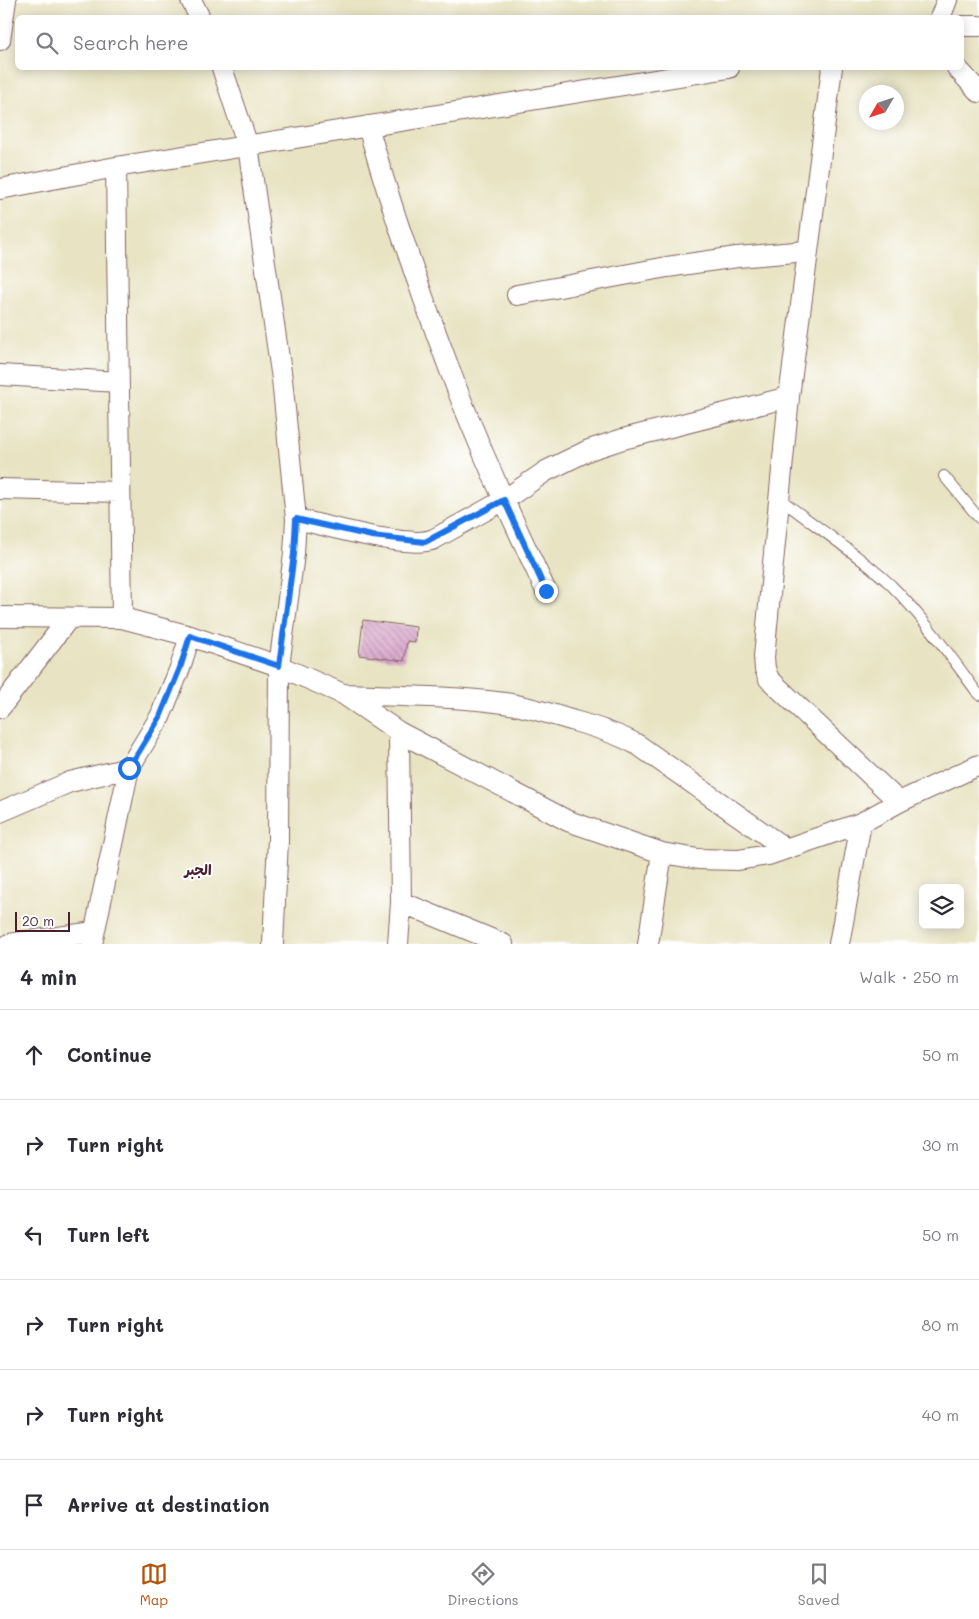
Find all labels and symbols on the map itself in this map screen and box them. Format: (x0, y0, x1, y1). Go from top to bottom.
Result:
north arrow (859, 85, 904, 130)
route end (535, 580, 558, 603)
route start (118, 757, 141, 780)
district label: الجبر (183, 860, 212, 879)
scale bar (15, 909, 70, 932)

